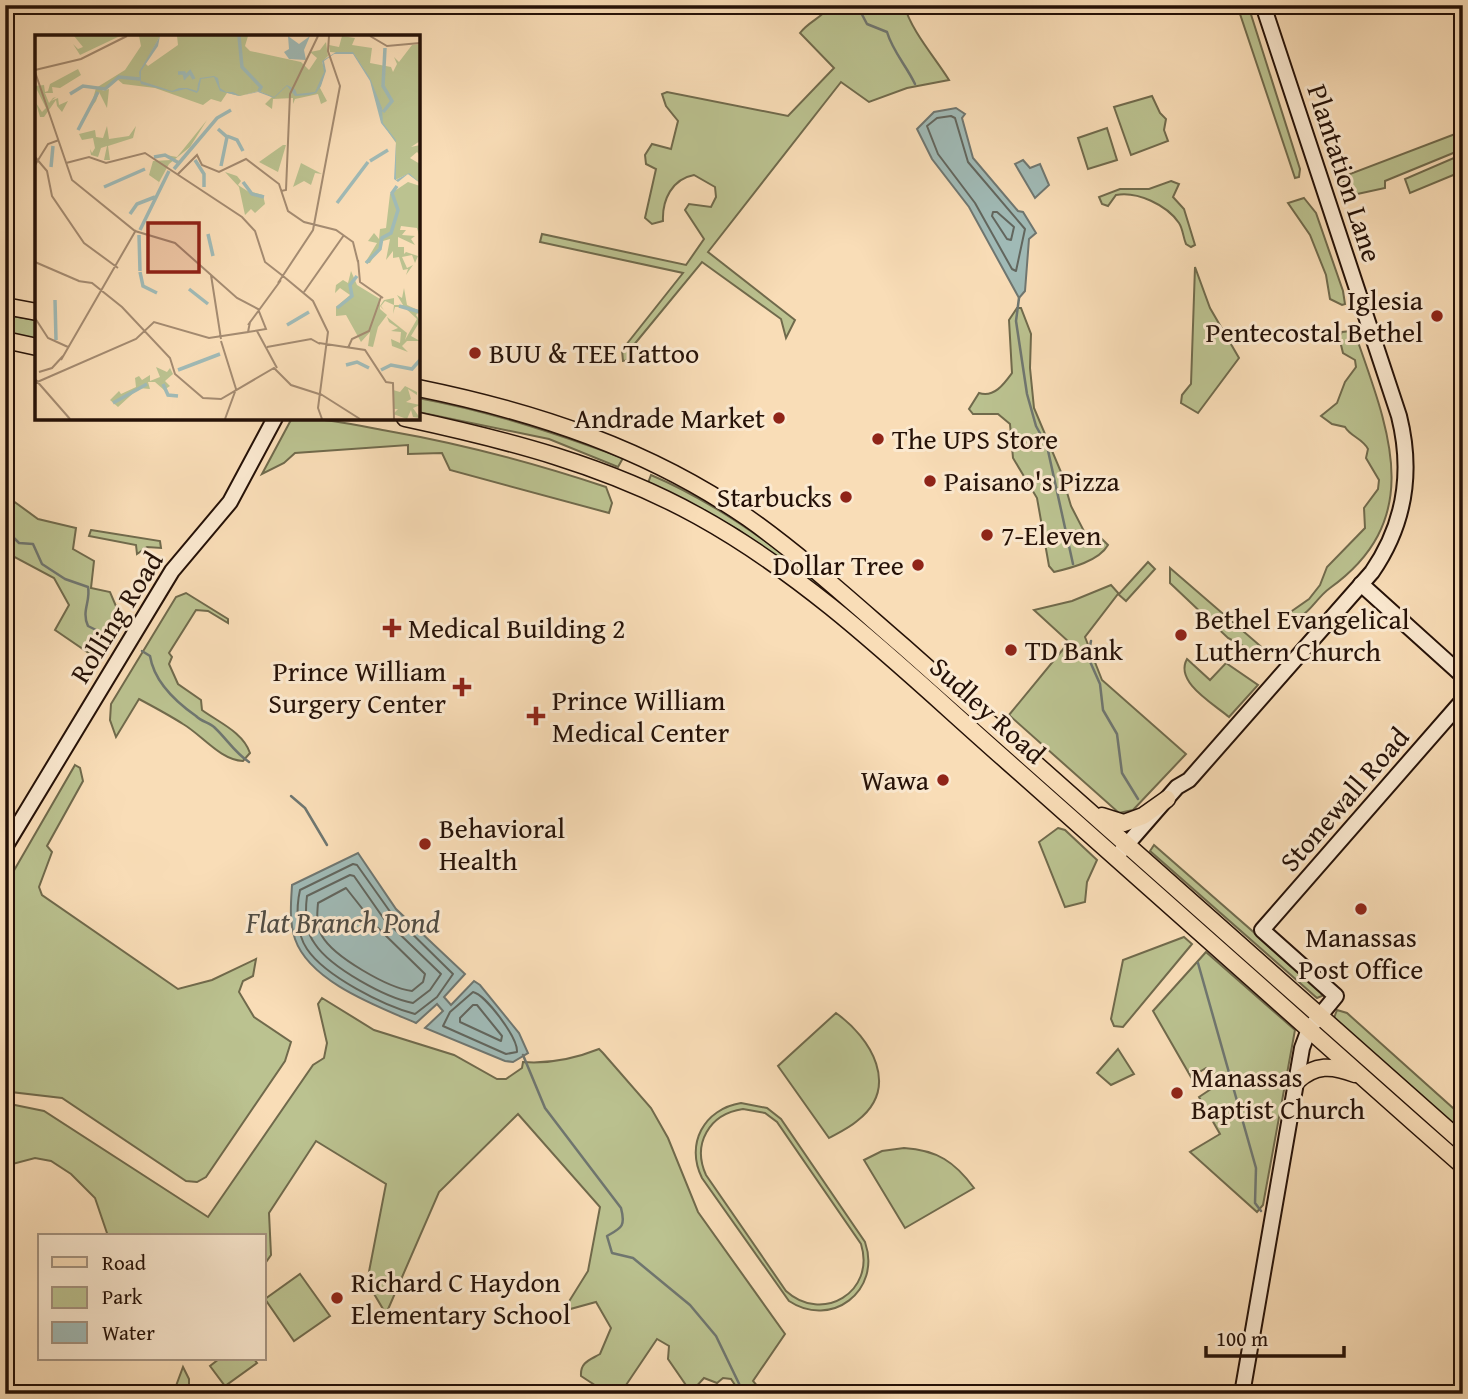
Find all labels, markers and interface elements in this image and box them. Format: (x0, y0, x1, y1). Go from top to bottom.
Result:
inset map (35, 35, 420, 420)
street label: Plantation Lane (1297, 79, 1394, 267)
place label: Iglesia Pentecostal Bethel (1205, 279, 1424, 352)
marker: Iglesia Pentecostal Bethel (1429, 308, 1445, 324)
place label: BUU & TEE Tattoo (489, 332, 699, 373)
marker: BUU & TEE Tattoo (467, 345, 483, 361)
place label: Andrade Market (574, 397, 765, 438)
marker: Andrade Market (771, 410, 787, 426)
place label: The UPS Store (892, 418, 1058, 459)
marker: The UPS Store (870, 431, 886, 447)
place label: Paisano's Pizza (944, 460, 1120, 501)
marker: Paisano's Pizza (922, 473, 938, 489)
place label: Starbucks (717, 476, 832, 517)
marker: Starbucks (838, 489, 854, 505)
place label: 7-Eleven (1001, 514, 1102, 555)
marker: 7-Eleven (979, 527, 995, 543)
street label: Rolling Road (59, 543, 172, 691)
place label: Dollar Tree (773, 544, 904, 585)
marker: Dollar Tree (910, 557, 926, 573)
place label: Bethel Evangelical Luthern Church (1195, 598, 1410, 671)
place label: Medical Building 2 (408, 607, 625, 648)
marker: Medical Building 2 (382, 618, 402, 638)
marker: Bethel Evangelical Luthern Church (1173, 627, 1189, 643)
place label: TD Bank (1025, 629, 1124, 670)
marker: TD Bank (1003, 642, 1019, 658)
street label: Sudley Road (921, 646, 1055, 773)
place label: Prince William Surgery Center (268, 650, 446, 723)
marker: Prince William Surgery Center (452, 677, 472, 697)
place label: Prince William Medical Center (552, 679, 730, 752)
marker: Prince William Medical Center (526, 706, 546, 726)
street label: Stonewall Road (1269, 717, 1418, 880)
place label: Wawa (861, 759, 930, 800)
marker: Wawa (935, 772, 951, 788)
place label: Behavioral Health (439, 807, 565, 880)
marker: Behavioral Health (417, 836, 433, 852)
water label: Flat Branch Pond (245, 900, 440, 944)
marker: Manassas Post Office (1353, 901, 1369, 917)
place label: Manassas Post Office (1299, 916, 1423, 989)
place label: Manassas Baptist Church (1191, 1056, 1365, 1129)
marker: Manassas Baptist Church (1169, 1085, 1185, 1101)
legend (38, 1234, 266, 1360)
text: Road (102, 1247, 147, 1278)
place label: Richard C Haydon Elementary School (351, 1261, 571, 1334)
text: Park (102, 1281, 143, 1312)
marker: Richard C Haydon Elementary School (329, 1290, 345, 1306)
scale bar (1206, 1315, 1344, 1359)
text: Water (102, 1317, 155, 1348)
text: 100 m (1216, 1323, 1268, 1354)

